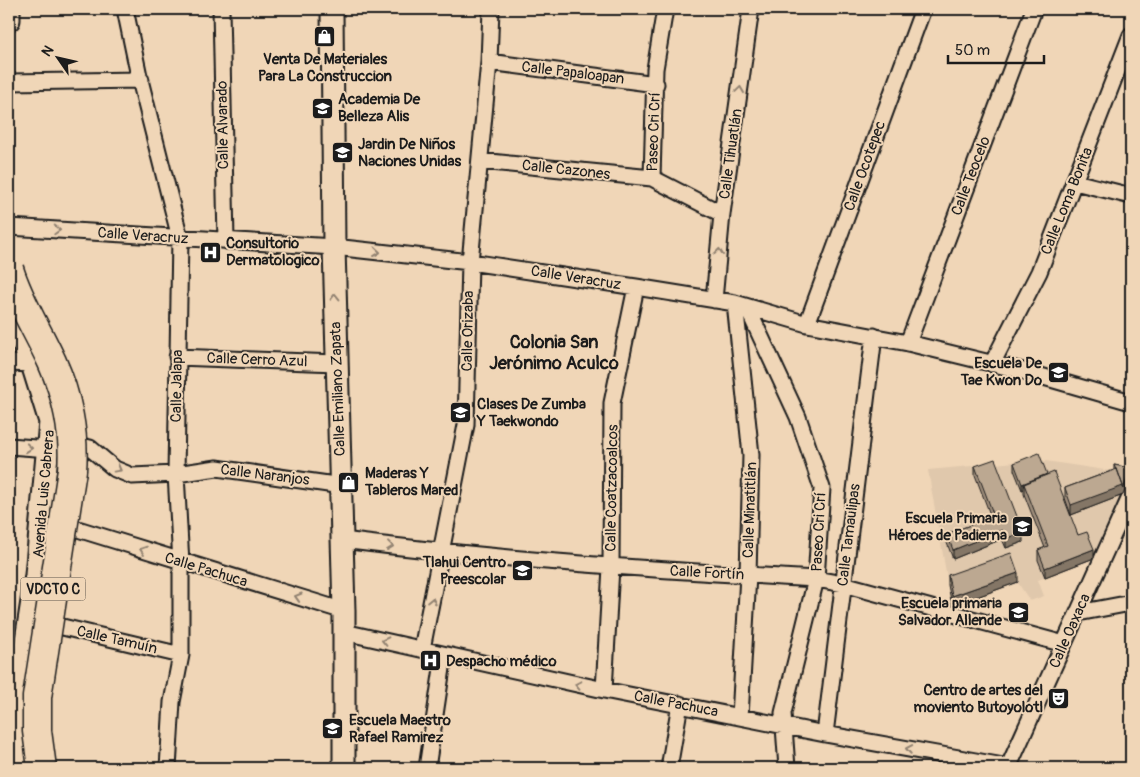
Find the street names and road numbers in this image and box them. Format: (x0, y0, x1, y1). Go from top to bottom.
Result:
street label: Calle Papaloapan (521, 57, 625, 89)
street label: Calle Alvarado (213, 81, 233, 169)
street label: Paseo Cri Crí (643, 92, 665, 172)
street label: Calle Tihuatlán (715, 108, 747, 200)
street label: Calle Ocotepec (840, 118, 890, 214)
street label: Calle Teocelo (947, 134, 995, 218)
street label: Calle Loma Bonita (1037, 144, 1097, 258)
street label: Calle Cazones (521, 156, 611, 184)
street label: Calle Veracruz (97, 223, 189, 249)
street label: Calle Veracruz (530, 261, 623, 295)
street label: Calle Orizaba (458, 290, 478, 372)
street label: Calle Emiliano Zapata (326, 321, 350, 457)
street label: Calle Jalapa (167, 349, 187, 423)
street label: Calle Cerro Azul (206, 349, 308, 371)
street label: Calle Coatzacoalcos (601, 424, 623, 552)
street label: Avenida Luis Cabrera (29, 429, 59, 559)
street label: Calle Naranjos (219, 460, 311, 490)
street label: Calle Minatitlán (739, 462, 761, 558)
street label: Calle Tamaulipas (833, 482, 865, 587)
street label: Paseo Cri Crí (807, 492, 831, 572)
street label: Calle Pachuca (162, 548, 250, 592)
street label: Calle Fortín (669, 562, 745, 584)
road number: VDCTO C (20, 578, 86, 600)
street label: Calle Oaxaca (1045, 591, 1095, 671)
street label: Calle Tamuín (75, 622, 159, 658)
street label: Calle Pachuca (632, 687, 720, 721)

